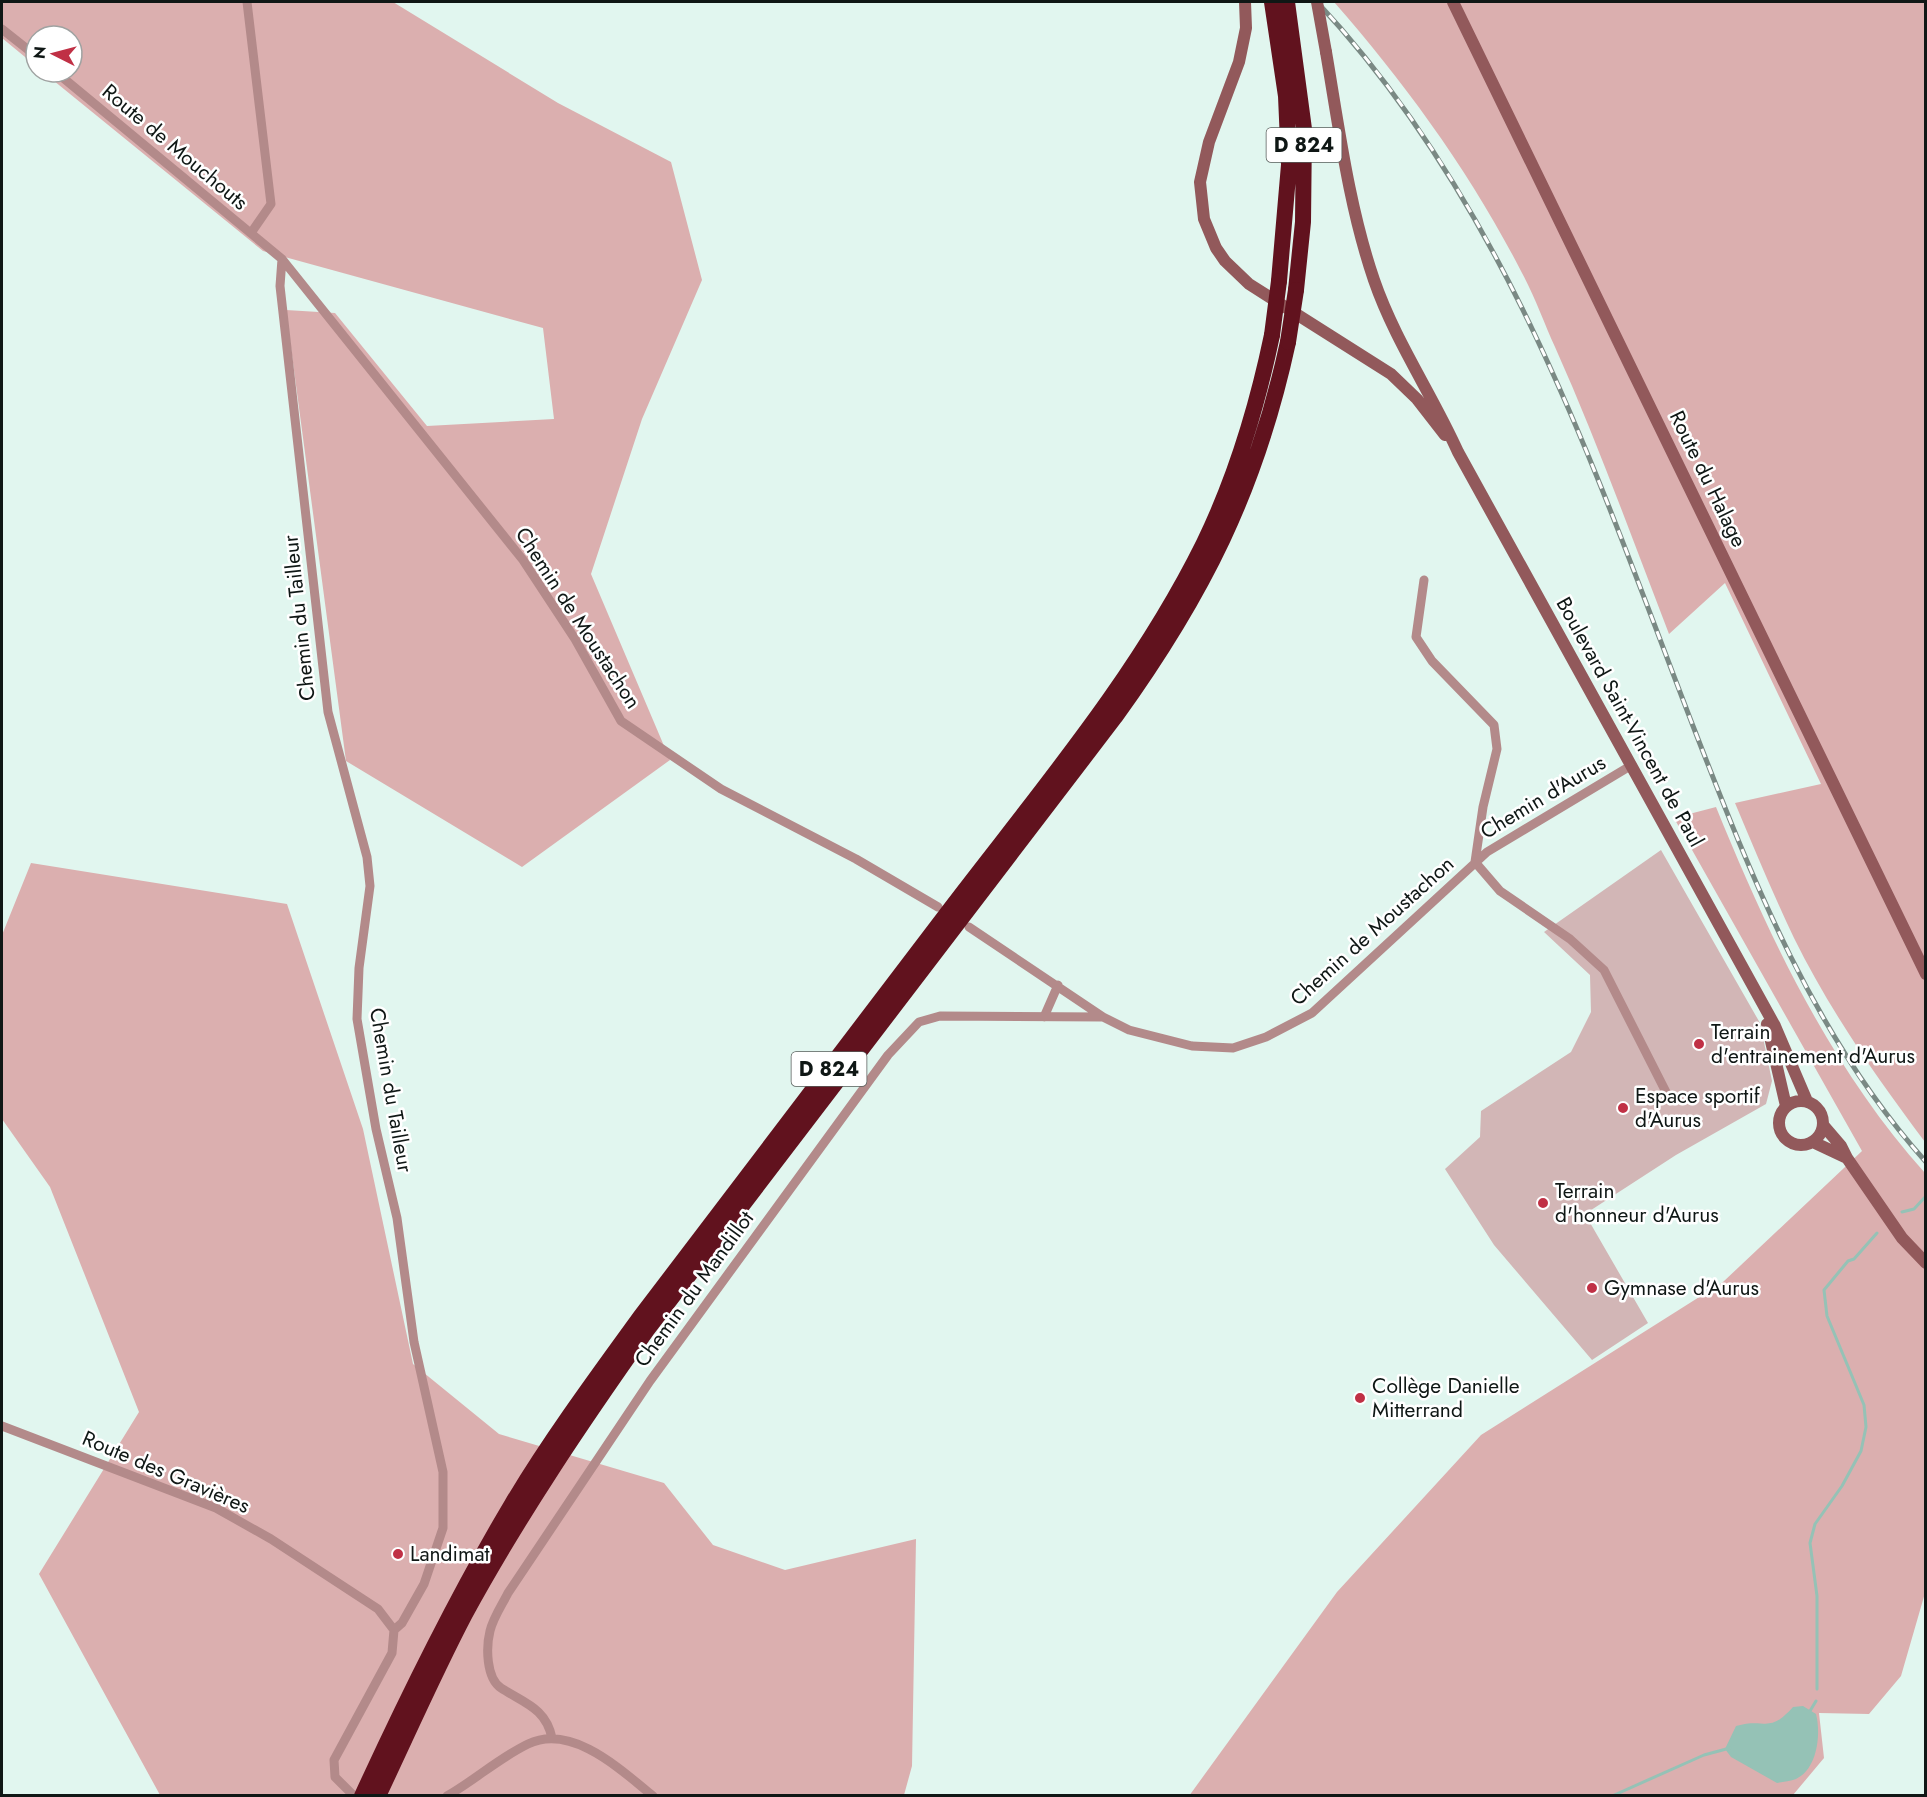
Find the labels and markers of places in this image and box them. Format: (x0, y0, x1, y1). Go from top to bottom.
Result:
place label: Terrain d'entrainement d'Aurus (1711, 1017, 1915, 1071)
marker: Terrain d'entrainement d'Aurus (1692, 1037, 1706, 1051)
place label: Espace sportif d'Aurus (1635, 1081, 1761, 1135)
marker: Espace sportif d'Aurus (1616, 1101, 1630, 1115)
place label: Terrain d'honneur d'Aurus (1555, 1176, 1719, 1230)
marker: Terrain d'honneur d'Aurus (1536, 1196, 1550, 1210)
place label: Gymnase d'Aurus (1604, 1273, 1759, 1303)
marker: Gymnase d'Aurus (1585, 1281, 1599, 1295)
place label: Collège Danielle Mitterrand (1372, 1371, 1520, 1425)
marker: Collège Danielle Mitterrand (1353, 1391, 1367, 1405)
place label: Landimat (410, 1539, 490, 1569)
marker: Landimat (391, 1547, 405, 1561)

